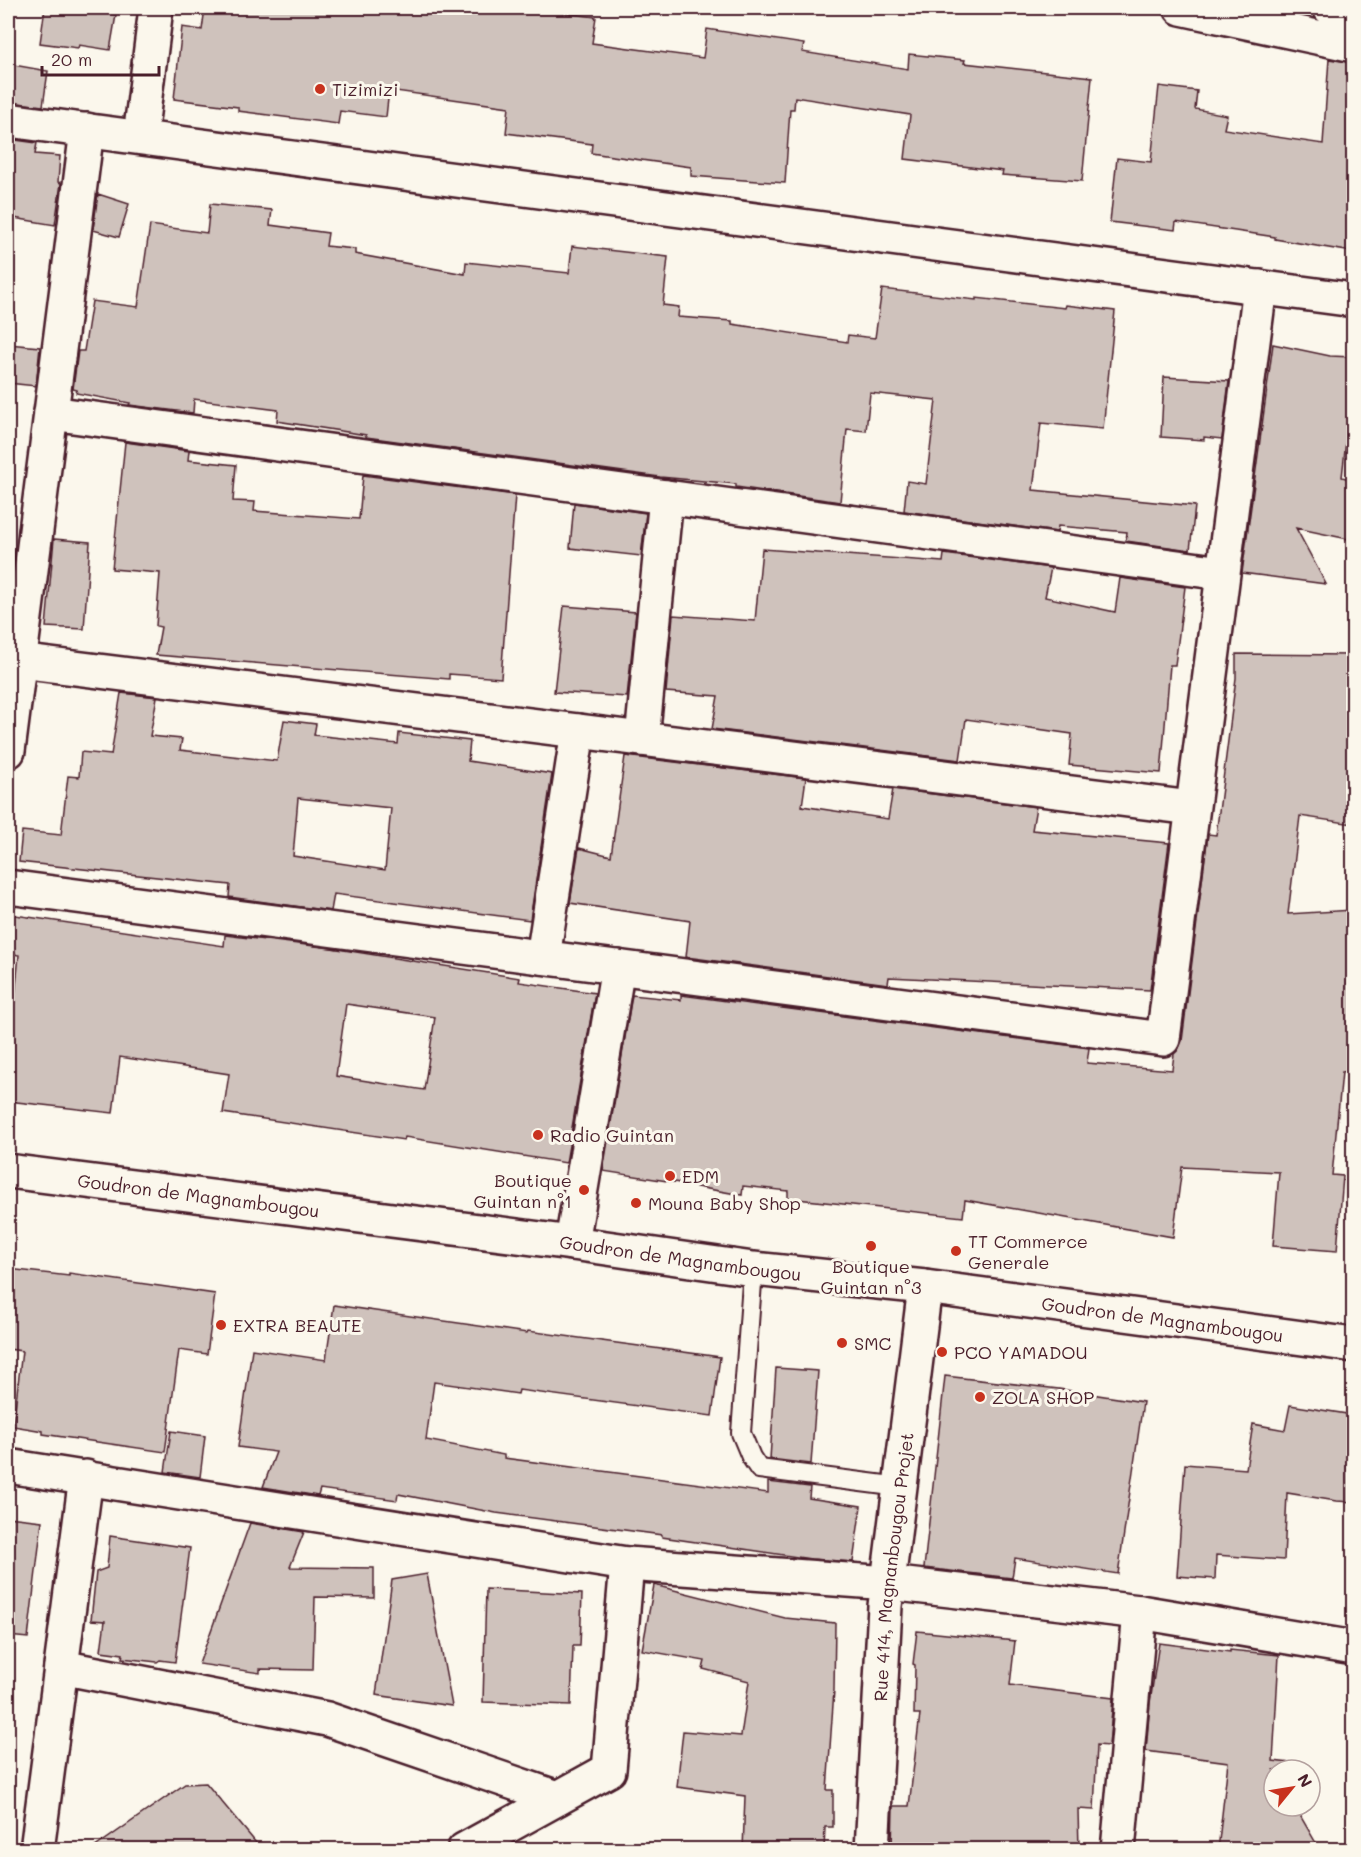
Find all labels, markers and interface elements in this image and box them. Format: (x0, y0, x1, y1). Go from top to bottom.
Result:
scale bar (42, 39, 159, 77)
text: 20 m (51, 47, 92, 71)
place label: Tizimizi (332, 77, 398, 101)
marker: Tizimizi (313, 82, 327, 96)
place label: Radio Guintan (550, 1123, 674, 1147)
marker: Radio Guintan (531, 1128, 545, 1142)
place label: EDM (682, 1164, 719, 1188)
street label: Goudron de Magnambougou (76, 1168, 321, 1223)
place label: Boutique Guintan n°1 (474, 1168, 572, 1213)
marker: EDM (663, 1169, 677, 1183)
marker: Boutique Guintan n°1 (577, 1183, 591, 1197)
place label: Mouna Baby Shop (648, 1191, 801, 1215)
marker: Mouna Baby Shop (629, 1196, 643, 1210)
place label: TT Commerce Generale (968, 1229, 1088, 1274)
street label: Goudron de Magnambougou (558, 1230, 802, 1286)
marker: Boutique Guintan n°3 (864, 1239, 878, 1253)
marker: TT Commerce Generale (949, 1244, 963, 1258)
place label: Boutique Guintan n°3 (821, 1254, 921, 1299)
street label: Goudron de Magnambougou (1040, 1291, 1285, 1347)
place label: EXTRA BEAUTE (233, 1313, 361, 1337)
marker: EXTRA BEAUTE (214, 1318, 228, 1332)
place label: SMC (854, 1331, 891, 1355)
marker: SMC (835, 1336, 849, 1350)
place label: PCO YAMADOU (954, 1340, 1088, 1364)
marker: PCO YAMADOU (935, 1345, 949, 1359)
place label: ZOLA SHOP (992, 1385, 1094, 1409)
marker: ZOLA SHOP (973, 1390, 987, 1404)
street label: Rue 414, Magnanbougou Projet (868, 1431, 919, 1702)
north arrow (1262, 1758, 1322, 1818)
text: N (1293, 1770, 1318, 1791)

